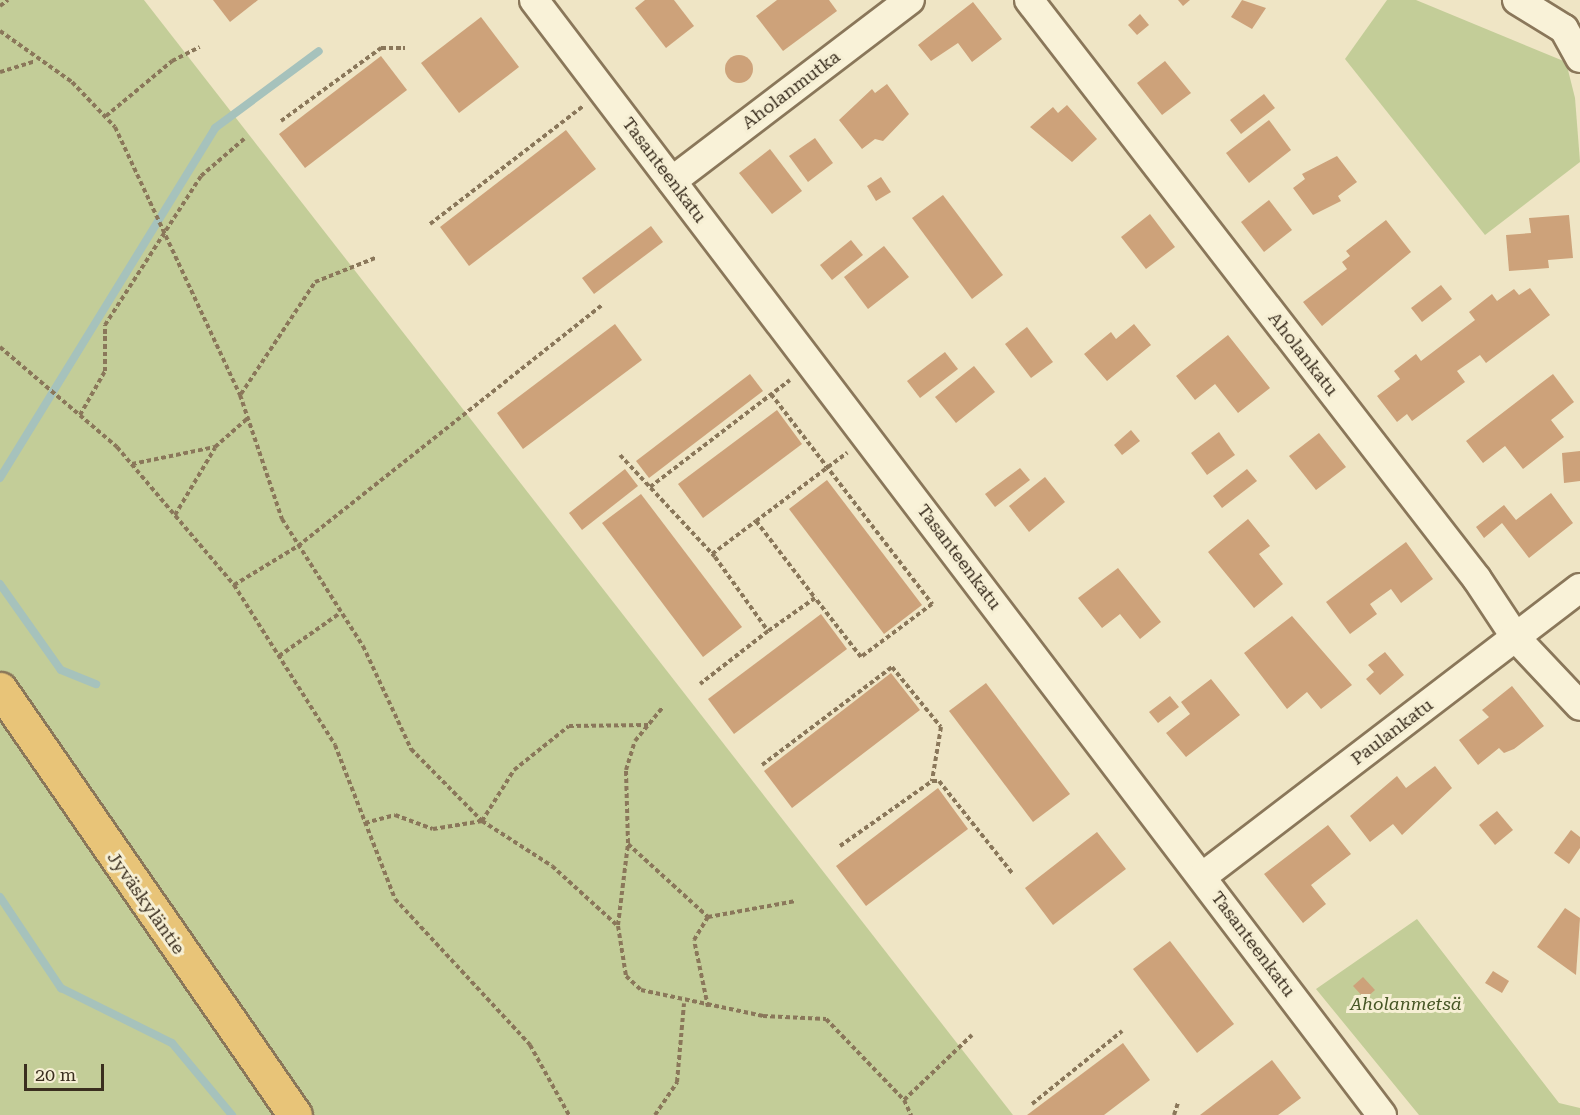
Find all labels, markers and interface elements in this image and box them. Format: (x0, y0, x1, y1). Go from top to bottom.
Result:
street label: Aholanmutka (738, 46, 844, 134)
street label: Tasanteenkatu (617, 113, 711, 227)
street label: Aholankatu (1264, 308, 1342, 400)
street label: Tasanteenkatu (912, 500, 1006, 614)
street label: Paulankatu (1347, 694, 1437, 770)
street label: Jyväskyläntie (103, 847, 189, 959)
street label: Tasanteenkatu (1206, 887, 1300, 1001)
park label: Aholanmetsä (1350, 993, 1462, 1015)
scale bar (27, 1052, 106, 1090)
text: 20 m (35, 1064, 76, 1085)

